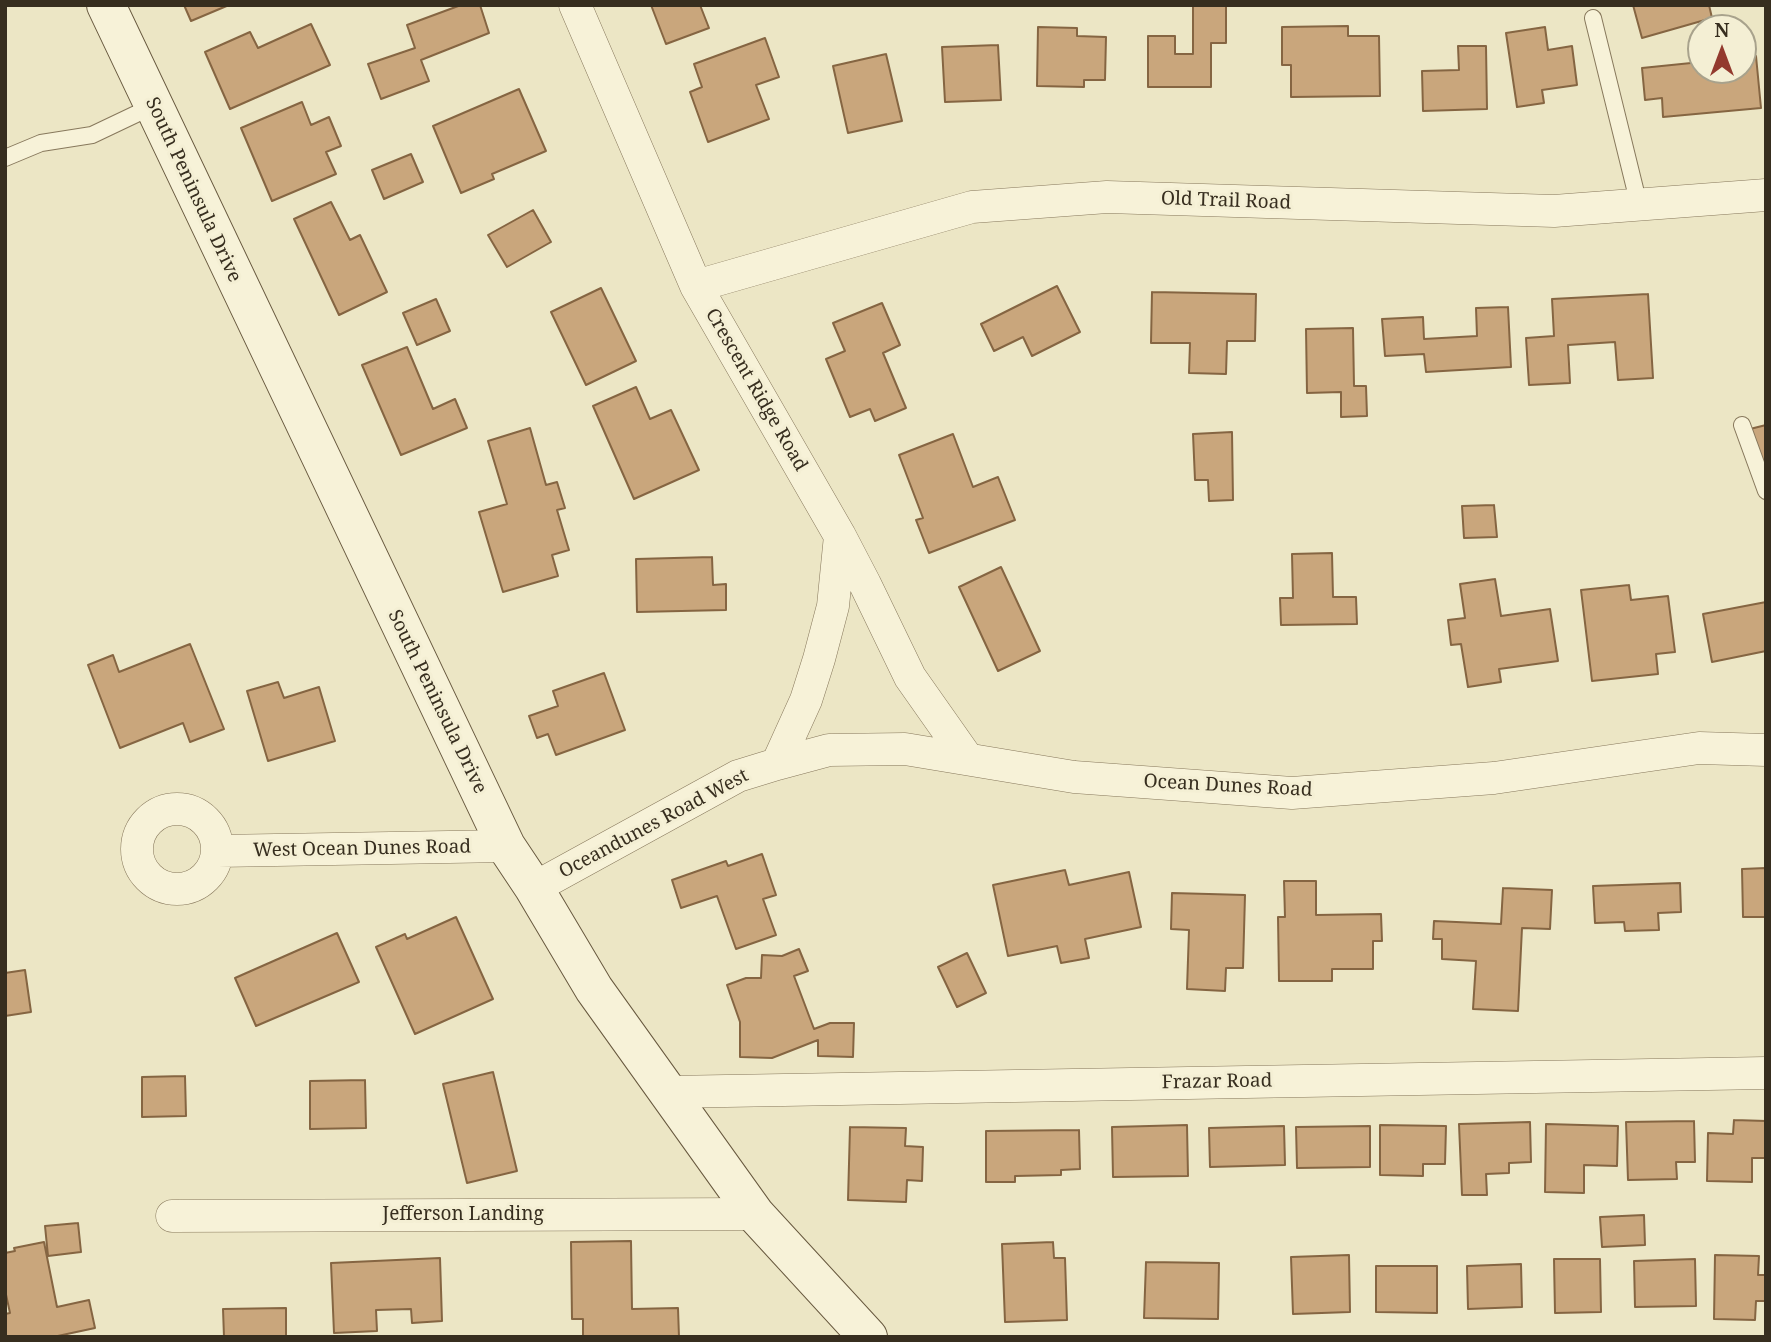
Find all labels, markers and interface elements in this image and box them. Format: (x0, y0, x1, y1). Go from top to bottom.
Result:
north arrow (1687, 14, 1757, 84)
text: N (1715, 17, 1729, 43)
street label: South Peninsula Drive (140, 94, 246, 286)
street label: Old Trail Road (1161, 187, 1291, 215)
street label: Crescent Ridge Road (700, 305, 812, 475)
street label: South Peninsula Drive (383, 606, 491, 798)
street label: Oceandunes Road West (555, 764, 753, 884)
street label: Ocean Dunes Road (1143, 770, 1313, 802)
street label: West Ocean Dunes Road (253, 836, 471, 862)
street label: Frazar Road (1162, 1070, 1272, 1094)
street label: Jefferson Landing (382, 1204, 544, 1226)

